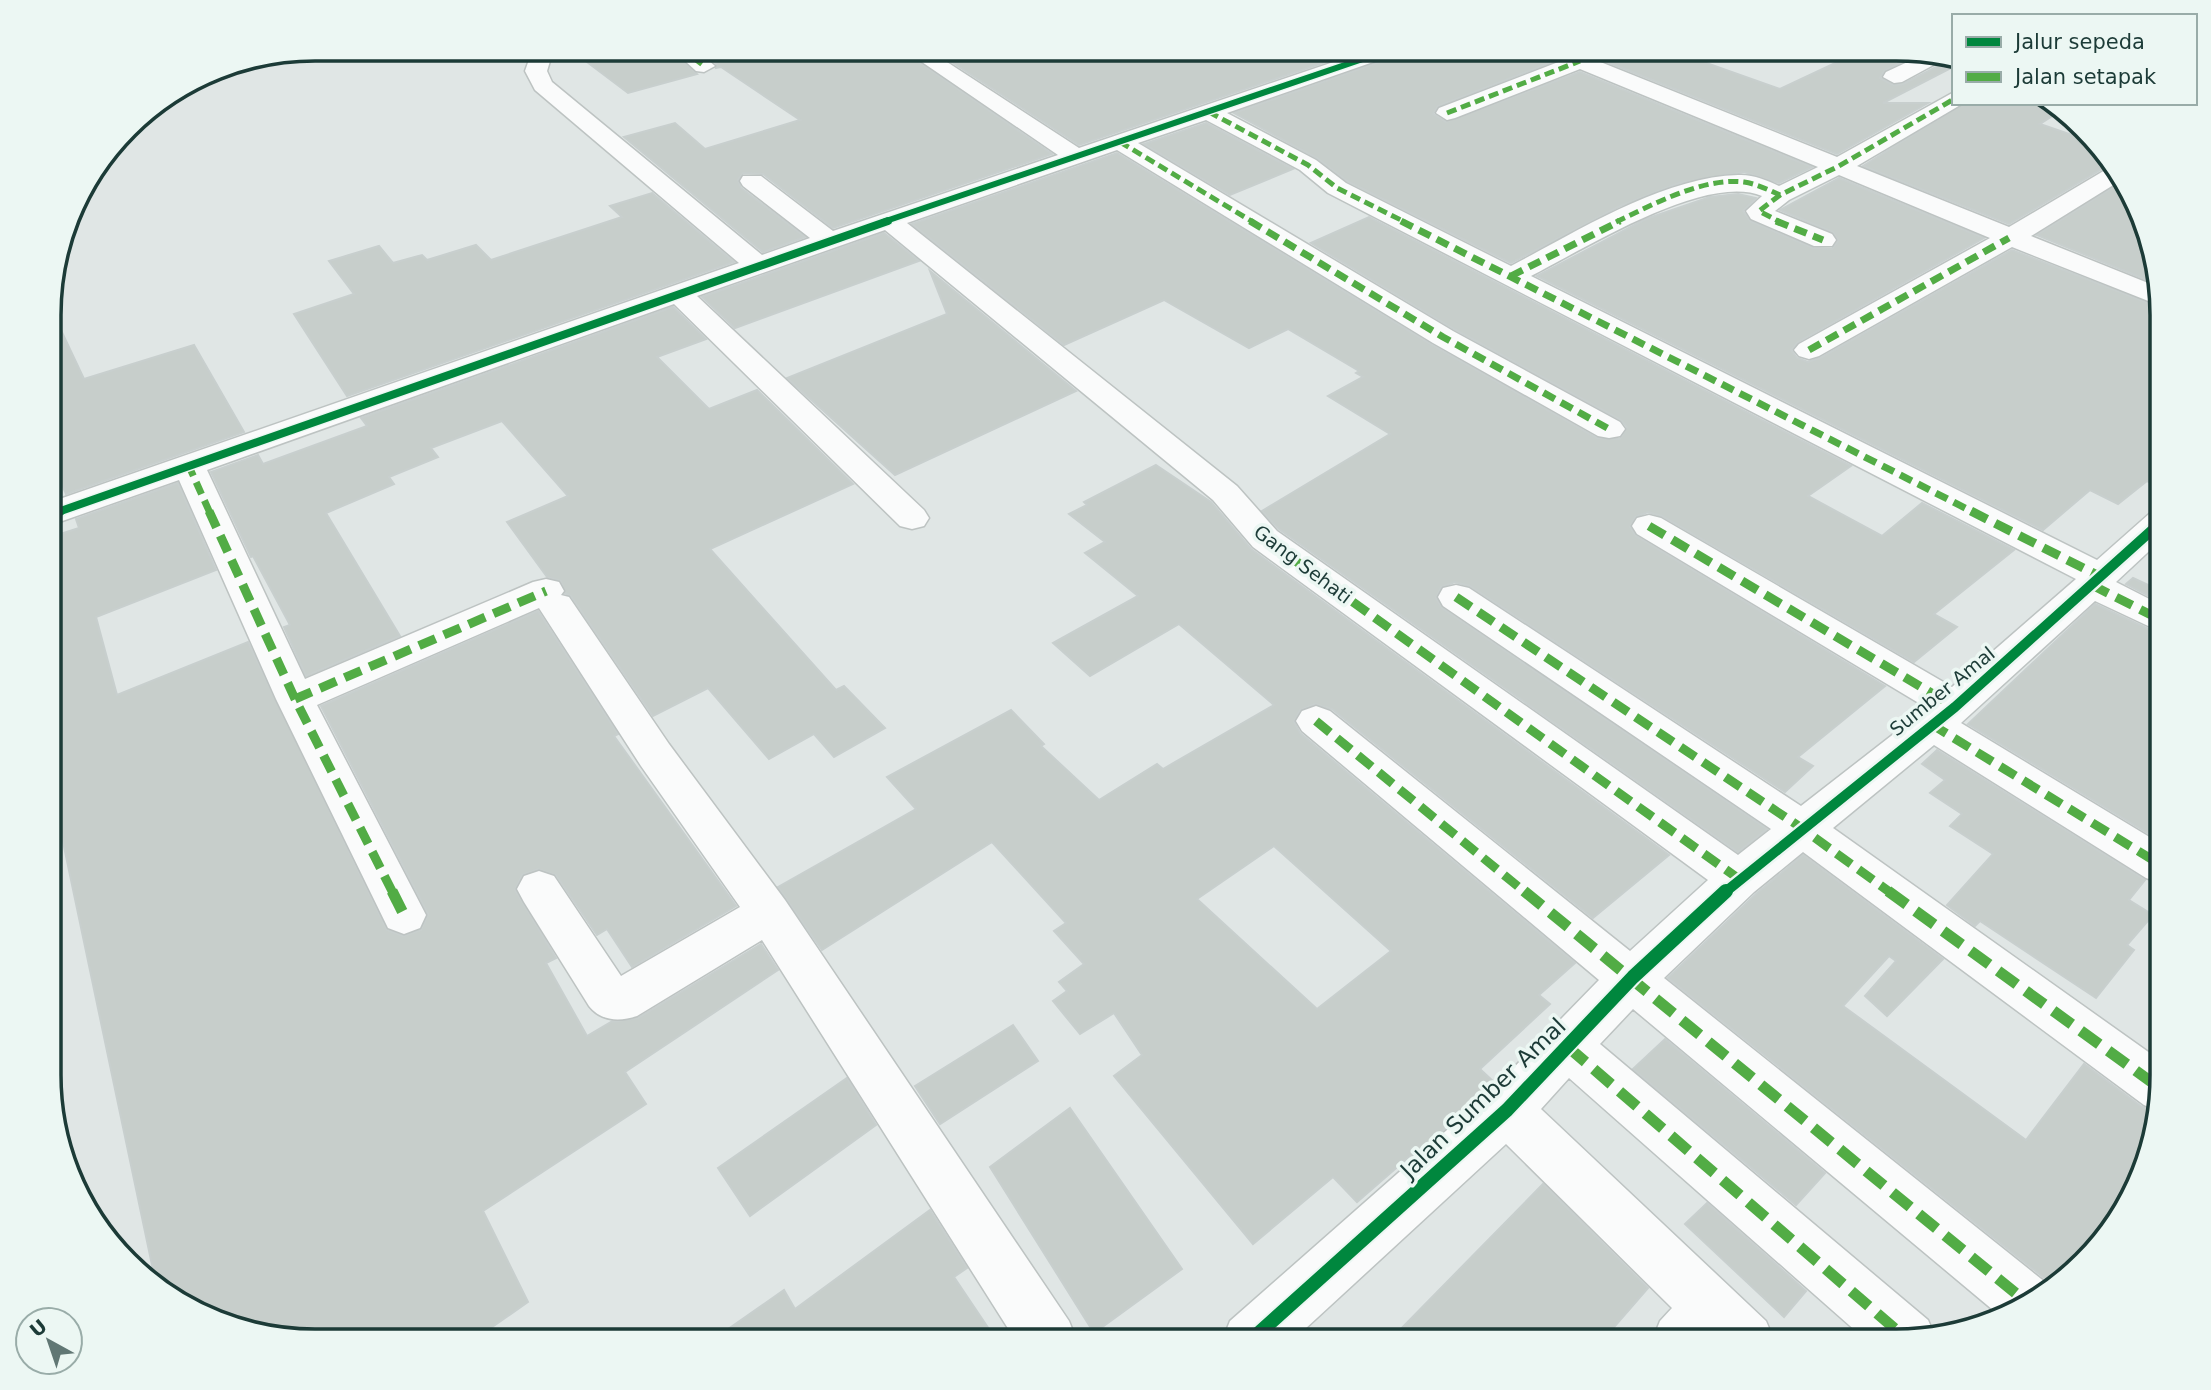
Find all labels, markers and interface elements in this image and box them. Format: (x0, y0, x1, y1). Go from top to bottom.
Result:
legend (1952, 14, 2197, 105)
text: Jalur sepeda (2013, 30, 2145, 54)
text: Jalan setapak (2013, 65, 2157, 89)
street label: Gang Sehati (1250, 520, 1356, 608)
street label: Sumber Amal (1885, 642, 1999, 740)
street label: Jalan Sumber Amal (1394, 1013, 1571, 1185)
north arrow (14, 1306, 84, 1376)
text: U (25, 1315, 51, 1341)

